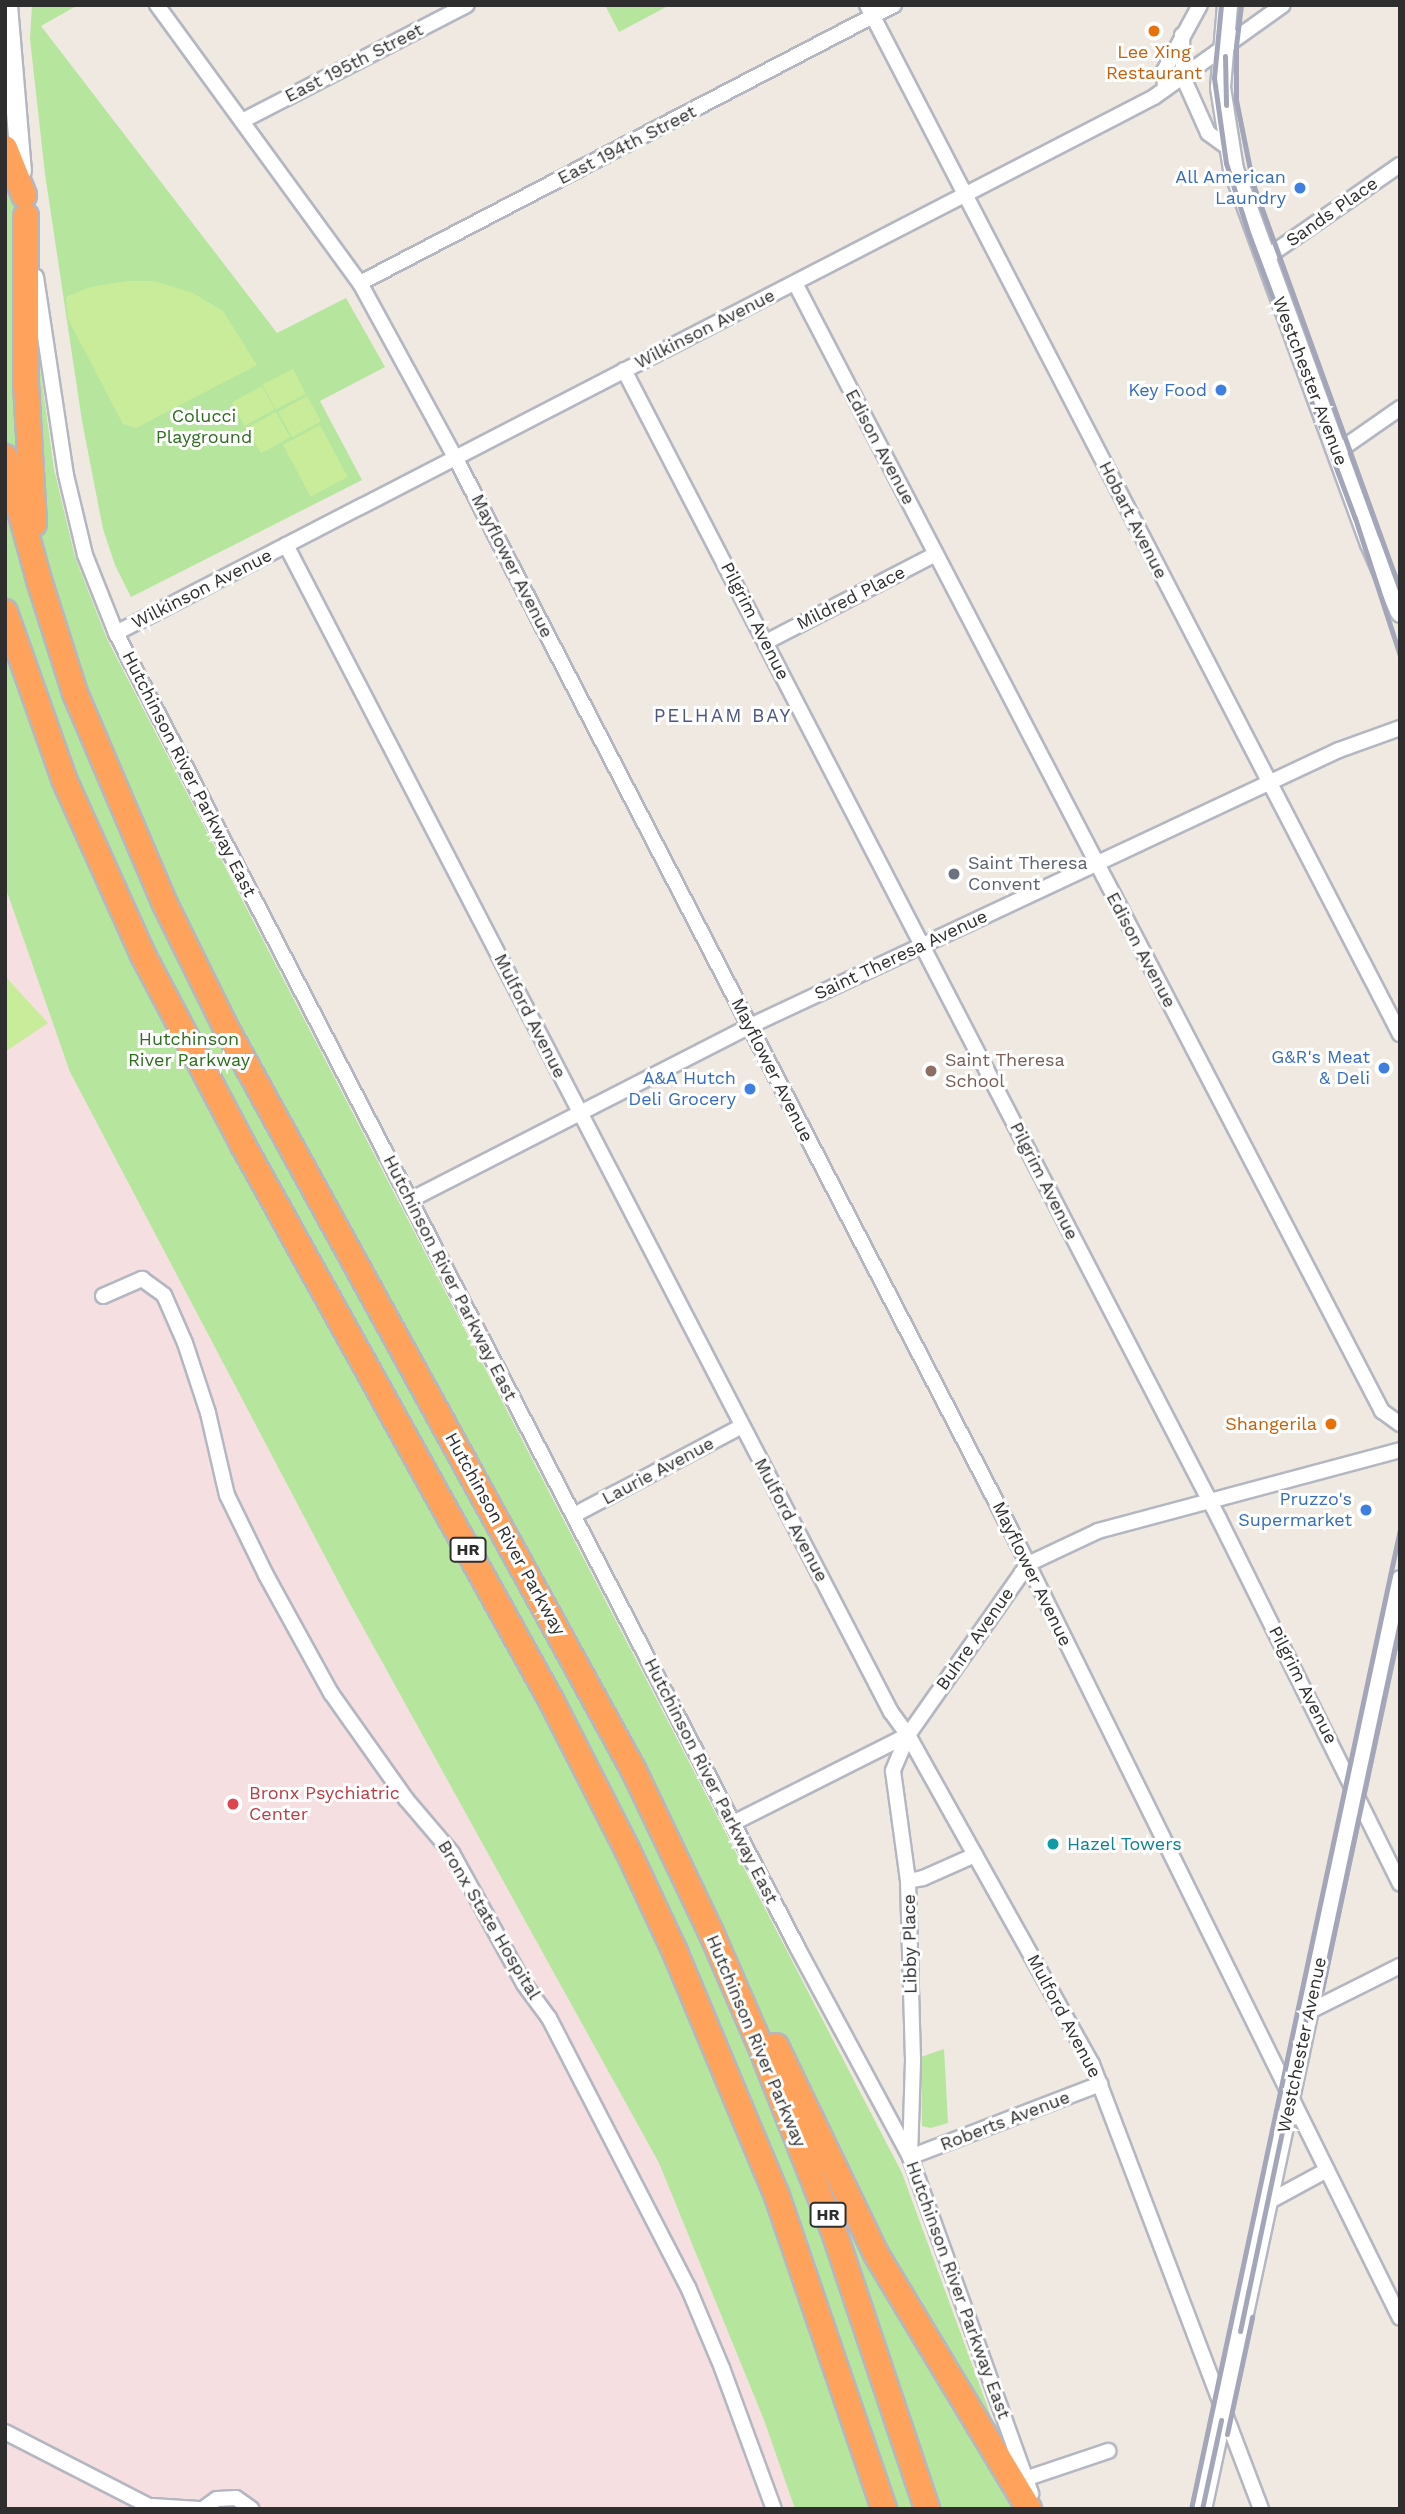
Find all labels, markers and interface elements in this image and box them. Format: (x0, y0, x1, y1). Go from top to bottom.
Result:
street label: East 195th Street (281, 19, 427, 107)
marker: Lee Xing Restaurant (1146, 23, 1162, 39)
place label: Lee Xing Restaurant (1106, 42, 1202, 84)
street label: East 194th Street (554, 101, 700, 189)
place label: All American Laundry (1174, 167, 1286, 210)
street label: Sands Place (1282, 173, 1382, 251)
marker: All American Laundry (1292, 180, 1308, 196)
street label: Wilkinson Avenue (631, 284, 779, 374)
street label: Westchester Avenue (1268, 293, 1352, 469)
place label: Key Food (1128, 379, 1207, 401)
marker: Key Food (1213, 382, 1229, 398)
street label: Edison Avenue (840, 385, 920, 509)
park label: Colucci Playground (156, 406, 252, 448)
street label: Hobart Avenue (1094, 457, 1172, 583)
street label: Mayflower Avenue (466, 490, 558, 642)
street label: Wilkinson Avenue (128, 544, 276, 634)
street label: Pilgrim Avenue (716, 558, 794, 684)
street label: Mildred Place (793, 561, 909, 635)
street label: Hutchinson River Parkway East (117, 647, 261, 901)
district label: PELHAM BAY (655, 705, 791, 727)
place label: Saint Theresa Convent (968, 853, 1088, 896)
marker: Saint Theresa Convent (946, 866, 962, 882)
street label: Edison Avenue (1101, 888, 1181, 1012)
street label: Saint Theresa Avenue (810, 905, 992, 1005)
street label: Mulford Avenue (489, 950, 571, 1082)
street label: Mayflower Avenue (726, 994, 818, 1146)
park label: Hutchinson River Parkway (128, 1029, 250, 1072)
place label: G&R's Meat & Deli (1271, 1047, 1370, 1090)
place label: Saint Theresa School (945, 1050, 1065, 1092)
marker: G&R's Meat & Deli (1376, 1060, 1392, 1076)
marker: Saint Theresa School (923, 1063, 939, 1079)
place label: A&A Hutch Deli Grocery (628, 1068, 736, 1110)
marker: A&A Hutch Deli Grocery (742, 1081, 758, 1097)
street label: Pilgrim Avenue (1005, 1118, 1083, 1244)
street label: Hutchinson River Parkway East (378, 1151, 522, 1405)
place label: Shangerila (1225, 1413, 1317, 1435)
marker: Shangerila (1323, 1416, 1339, 1432)
street label: Hutchinson River Parkway (440, 1429, 570, 1639)
street label: Laurie Avenue (598, 1432, 718, 1510)
street label: Mulford Avenue (749, 1454, 833, 1586)
place label: Pruzzo's Supermarket (1238, 1489, 1352, 1532)
street label: Mayflower Avenue (987, 1498, 1077, 1650)
marker: Pruzzo's Supermarket (1358, 1502, 1374, 1518)
road number: HR (449, 1538, 487, 1562)
street label: Buhre Avenue (931, 1583, 1019, 1695)
street label: Pilgrim Avenue (1264, 1622, 1342, 1748)
street label: Hutchinson River Parkway East (639, 1654, 783, 1908)
place label: Bronx Psychiatric Center (249, 1783, 400, 1826)
marker: Bronx Psychiatric Center (223, 1794, 243, 1814)
place label: Hazel Towers (1067, 1833, 1183, 1855)
street label: Bronx State Hospital (433, 1836, 545, 2004)
marker: Hazel Towers (1045, 1836, 1061, 1852)
street label: Libby Place (898, 1894, 922, 1994)
street label: Hutchinson River Parkway (701, 1931, 811, 2151)
street label: Mulford Avenue (1022, 1950, 1106, 2082)
street label: Westchester Avenue (1273, 1955, 1331, 2135)
street label: Roberts Avenue (937, 2086, 1073, 2156)
street label: Hutchinson River Parkway East (901, 2158, 1015, 2422)
road number: HR (809, 2202, 847, 2228)

